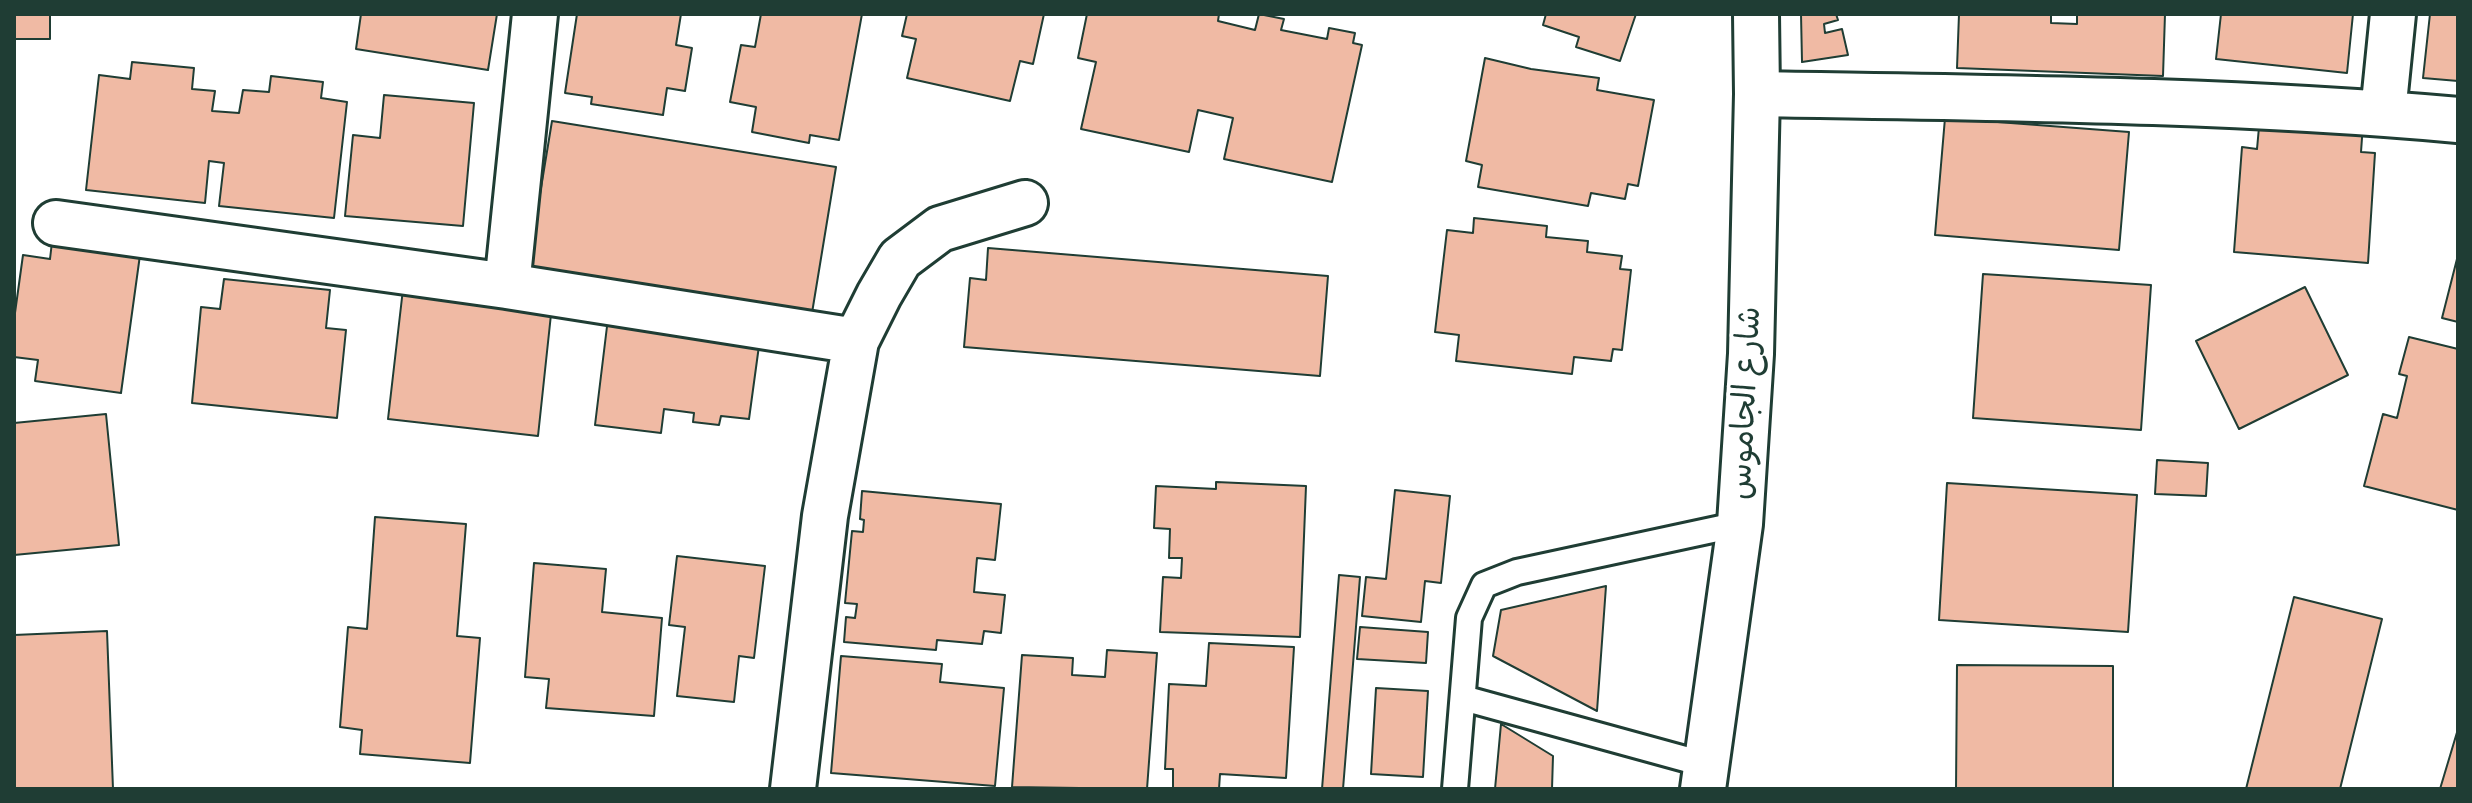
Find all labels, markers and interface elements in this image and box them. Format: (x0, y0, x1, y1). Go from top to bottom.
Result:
street label: شارع الجاموس (1722, 306, 1770, 500)

